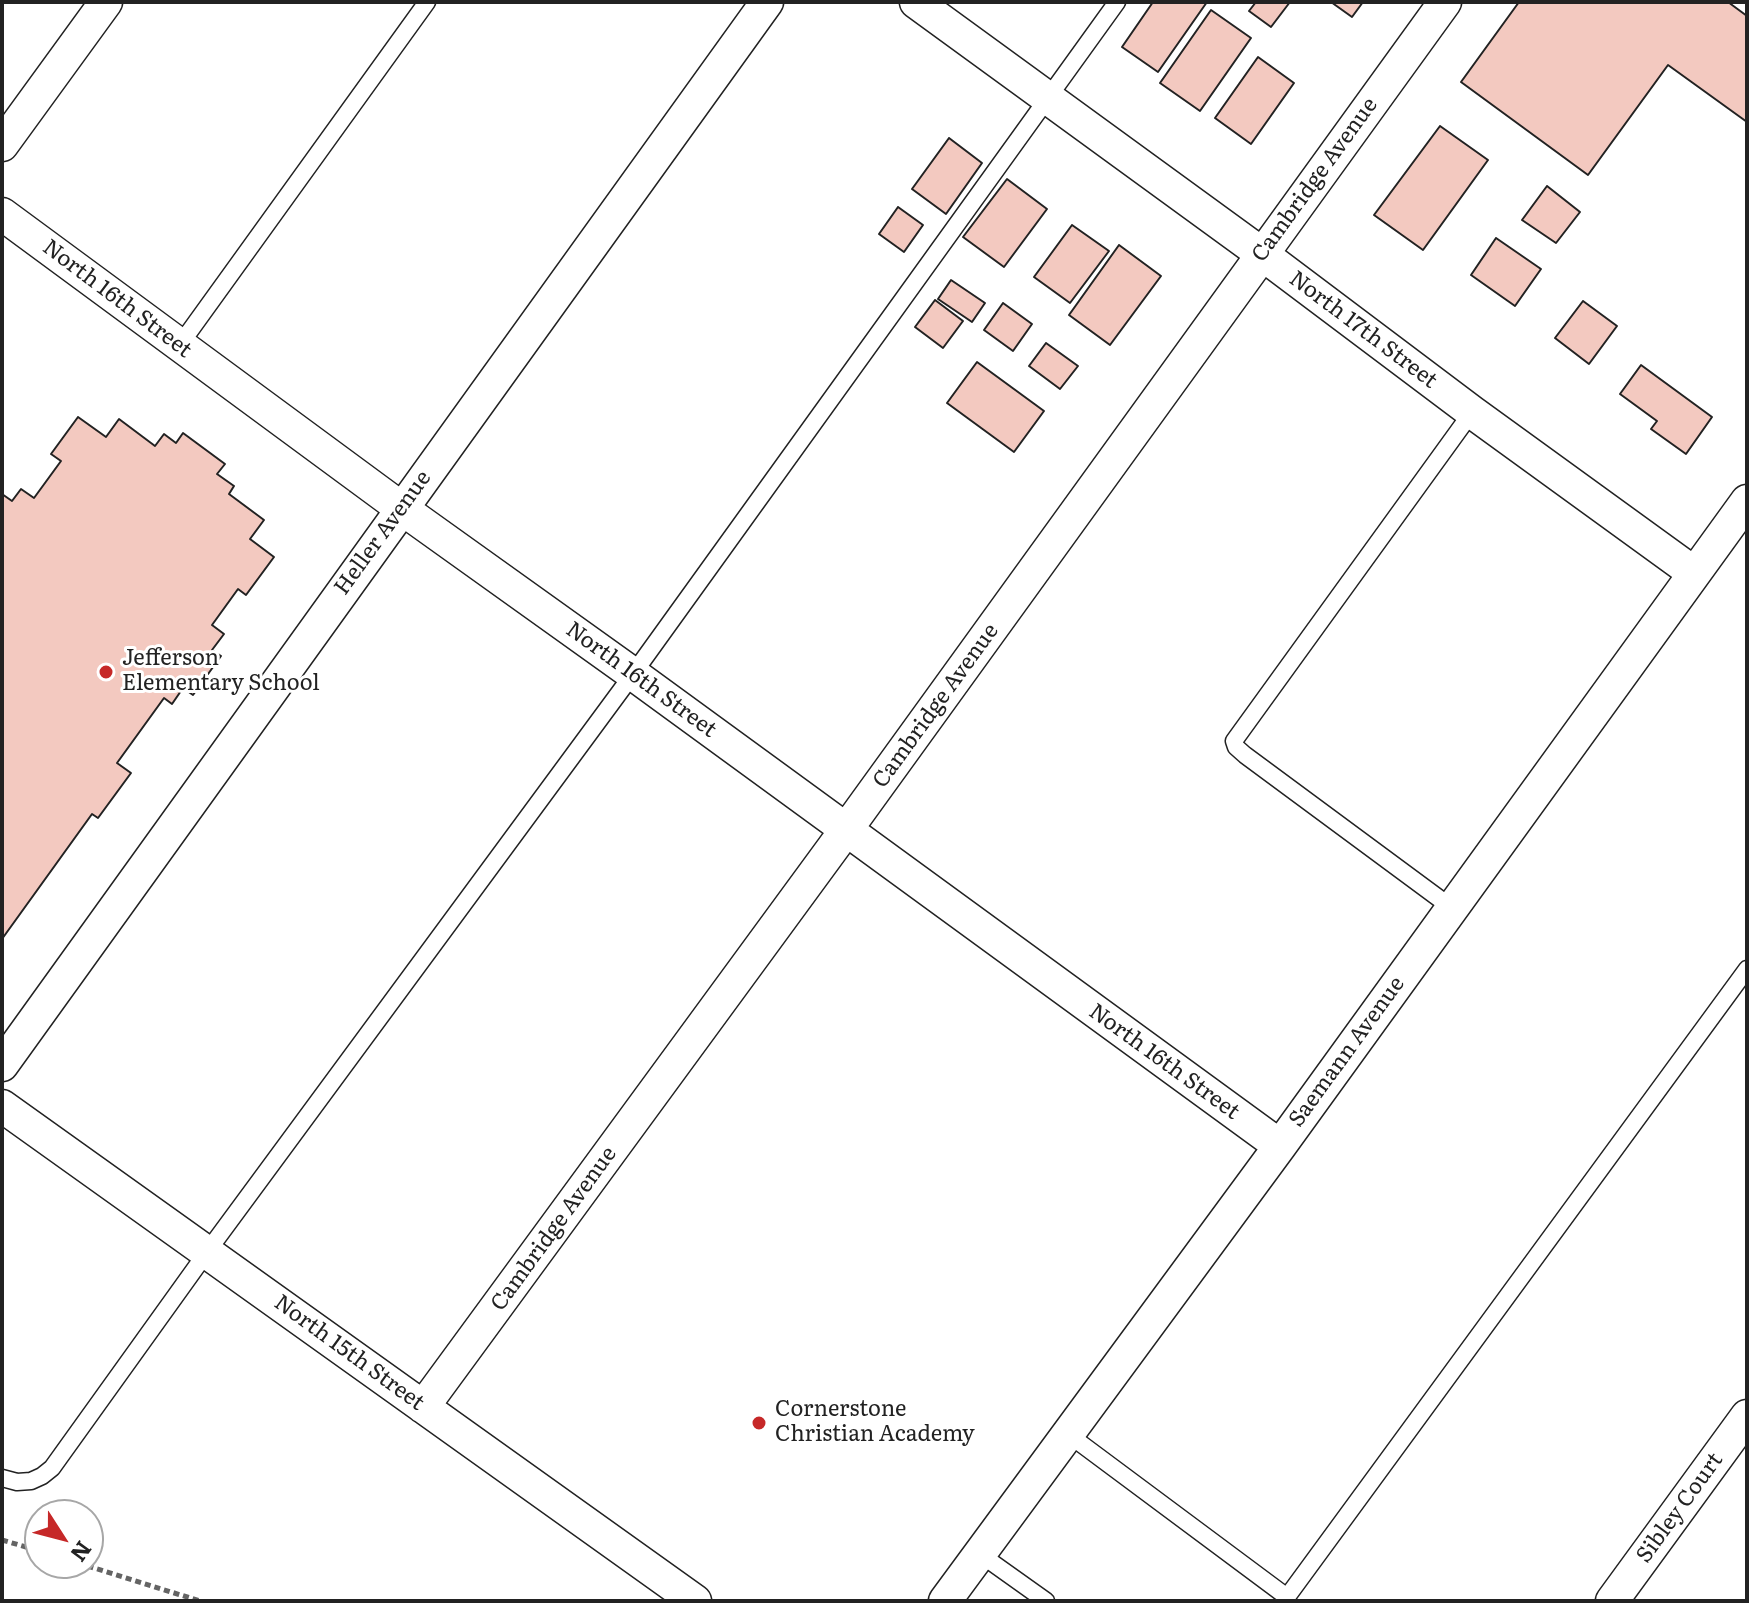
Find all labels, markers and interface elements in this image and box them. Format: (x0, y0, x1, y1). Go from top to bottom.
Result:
street label: Cambridge Avenue (1247, 93, 1383, 267)
street label: North 16th Street (37, 234, 197, 364)
street label: North 17th Street (1284, 266, 1442, 394)
street label: Heller Avenue (329, 466, 437, 600)
street label: North 16th Street (561, 616, 721, 744)
street label: Cambridge Avenue (868, 619, 1004, 793)
place label: Jefferson Elementary School (122, 646, 320, 698)
marker: Jefferson Elementary School (97, 663, 115, 681)
street label: Saemann Avenue (1284, 972, 1410, 1132)
street label: North 16th Street (1084, 998, 1244, 1126)
street label: Cambridge Avenue (486, 1142, 622, 1316)
street label: North 15th Street (269, 1290, 429, 1416)
place label: Cornerstone Christian Academy (775, 1397, 975, 1448)
marker: Cornerstone Christian Academy (750, 1414, 768, 1432)
street label: Sibley Court (1631, 1448, 1729, 1568)
north arrow (24, 1499, 104, 1579)
text: N (63, 1535, 101, 1569)

